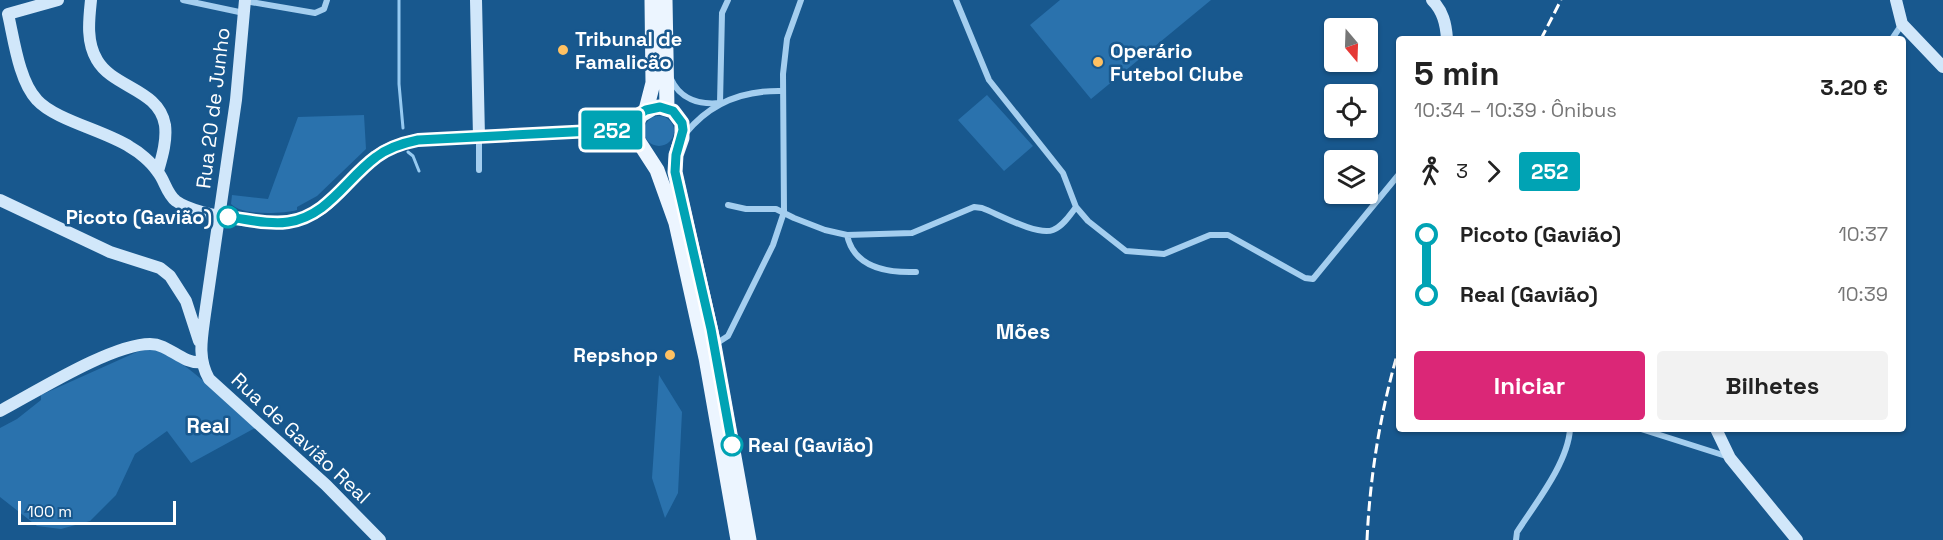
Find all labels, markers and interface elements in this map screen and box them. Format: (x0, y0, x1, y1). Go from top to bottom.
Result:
north arrow (1324, 18, 1378, 72)
map controls (1324, 18, 1378, 204)
street label: Rua 20 de Junho (190, 26, 236, 190)
place label: Tribunal de Famalicão (575, 26, 682, 75)
place label: Operário Futebol Clube (1110, 38, 1244, 87)
marker: Tribunal de Famalicão (556, 43, 570, 57)
text: 5 min (1414, 53, 1499, 95)
marker: Operário Futebol Clube (1091, 55, 1105, 69)
text: 3.20 € (1820, 73, 1888, 101)
button: locate (1324, 84, 1378, 138)
text: 10:34 – 10:39 · Ônibus (1414, 97, 1617, 123)
line badge: 252 (578, 110, 646, 150)
text: 252 (593, 117, 631, 144)
button: layers (1324, 150, 1378, 204)
icon: walk (1414, 155, 1447, 188)
icon: forward (1477, 155, 1510, 188)
text: 3 (1456, 158, 1468, 184)
text: 252 (1531, 158, 1568, 185)
place label: Picoto (Gavião) (66, 204, 212, 230)
marker: Picoto (Gavião) (217, 206, 239, 228)
text: Picoto (Gavião) (1460, 220, 1621, 248)
text: 10:37 (1838, 221, 1888, 247)
text: Real (Gavião) (1460, 280, 1598, 308)
text: 10:39 (1837, 281, 1888, 307)
district label: Mões (996, 318, 1050, 345)
place label: Repshop (573, 342, 658, 368)
marker: Repshop (663, 348, 677, 362)
button: Iniciar (1414, 351, 1645, 420)
button: Bilhetes (1657, 351, 1888, 420)
street label: Rua de Gavião Real (226, 367, 376, 509)
district label: Real (186, 412, 230, 439)
place label: Real (Gavião) (748, 432, 873, 458)
marker: Real (Gavião) (721, 434, 743, 456)
scale bar (18, 498, 176, 526)
text: 100 m (27, 501, 72, 522)

